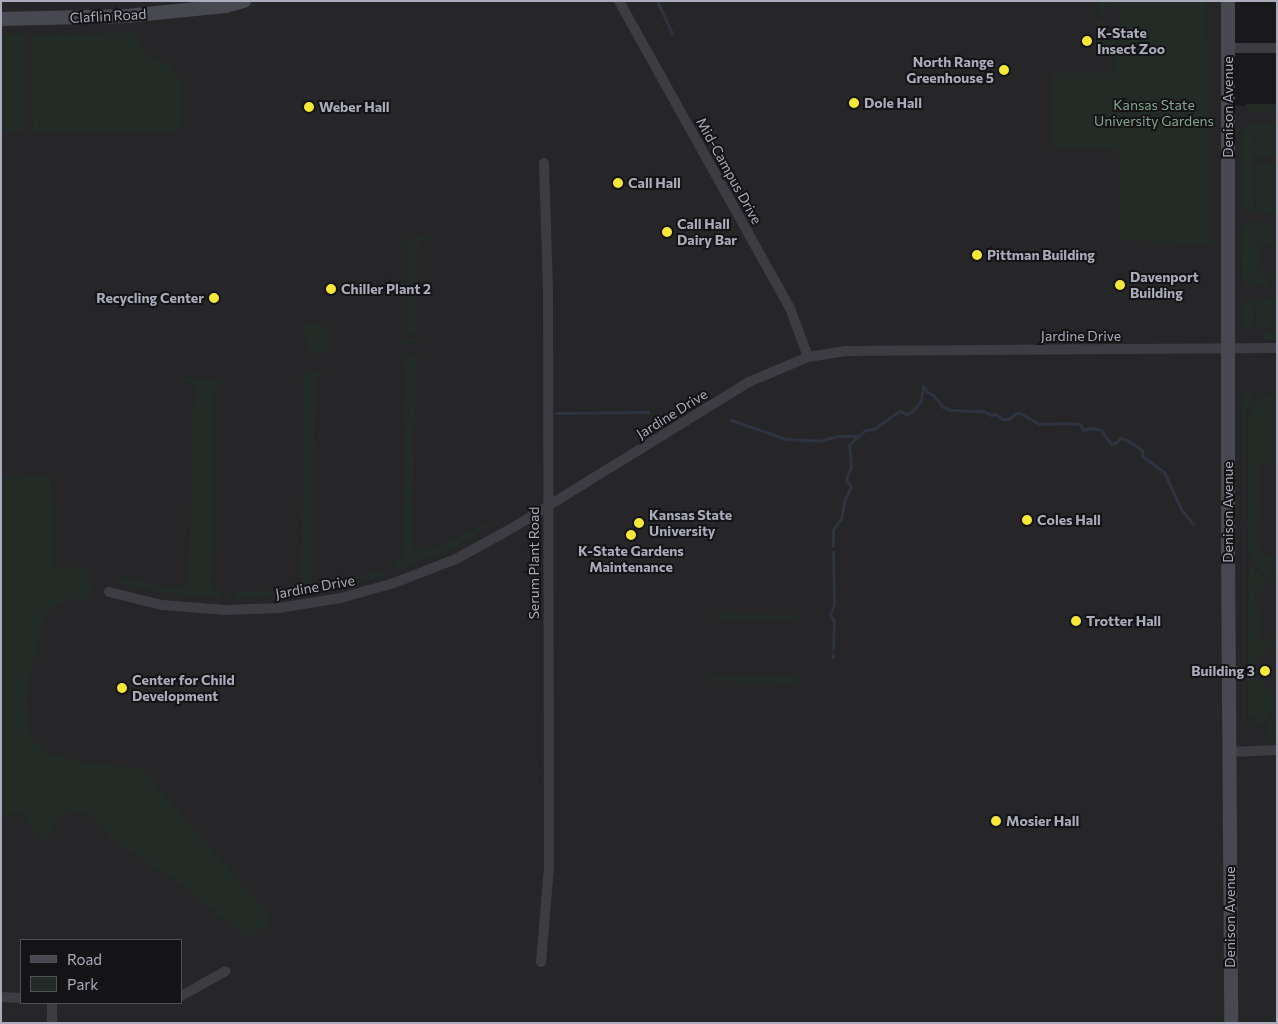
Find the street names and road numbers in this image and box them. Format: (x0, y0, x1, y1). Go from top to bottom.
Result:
street label: Claflin Road (69, 6, 147, 26)
street label: Denison Avenue (1220, 56, 1236, 158)
street label: Mid-Campus Drive (693, 115, 765, 227)
street label: Jardine Drive (1041, 328, 1121, 344)
street label: Jardine Drive (633, 386, 711, 442)
street label: Denison Avenue (1220, 461, 1236, 563)
street label: Serum Plant Road (526, 507, 542, 619)
street label: Jardine Drive (274, 572, 356, 602)
street label: Denison Avenue (1222, 866, 1238, 968)

